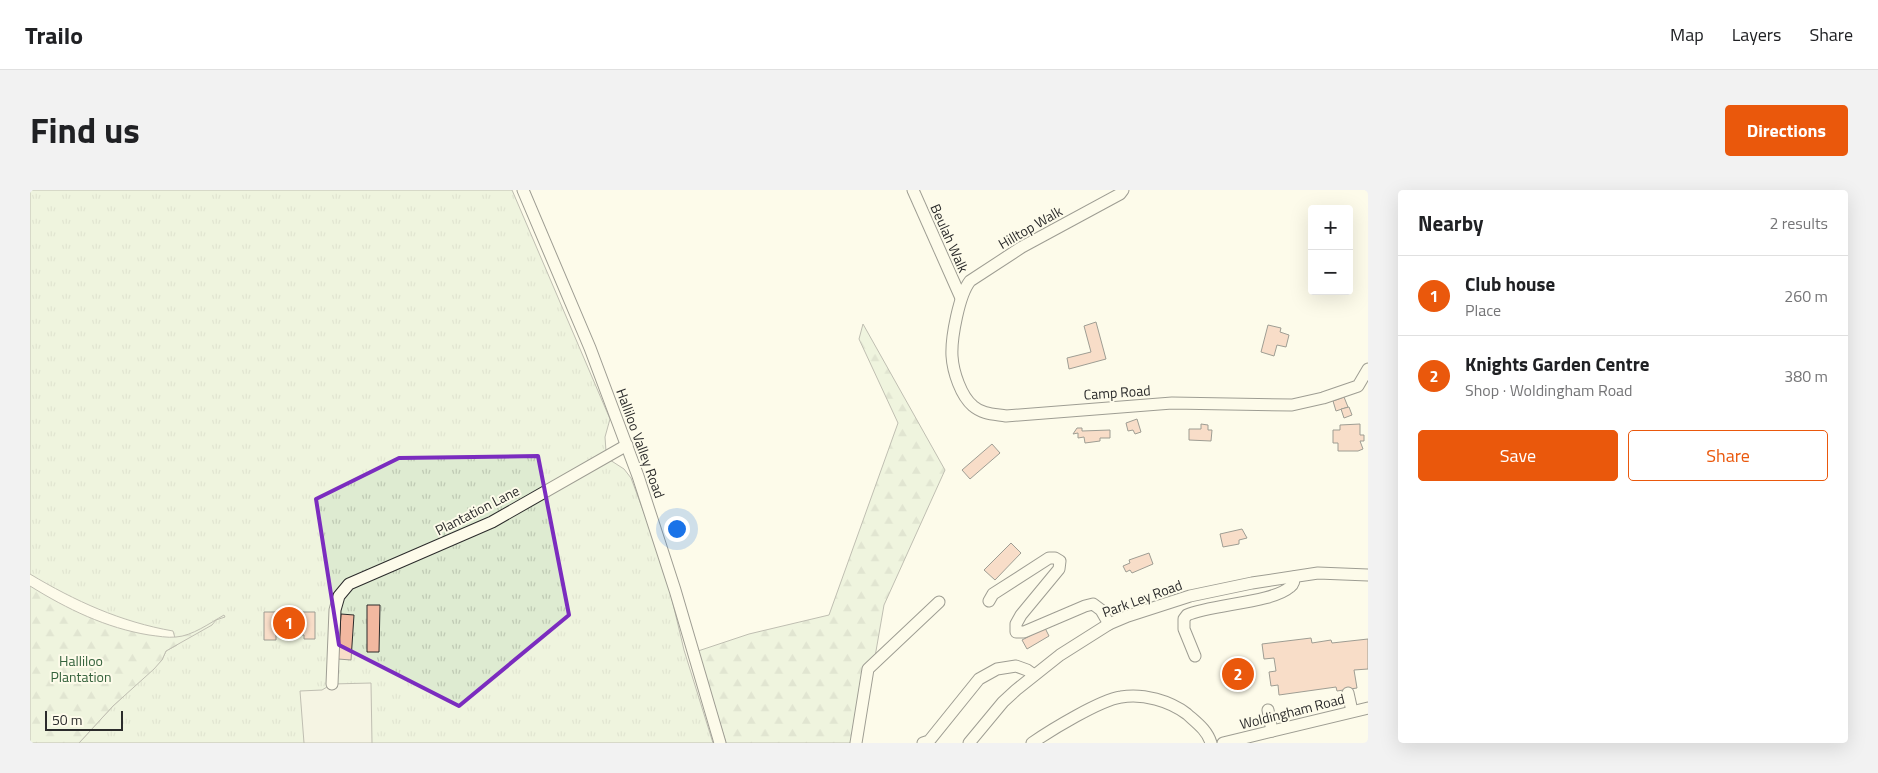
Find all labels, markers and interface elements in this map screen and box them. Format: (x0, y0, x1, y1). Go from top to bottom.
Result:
text: Trailo (25, 17, 83, 53)
text: Map (1670, 21, 1704, 48)
text: Layers (1732, 21, 1781, 48)
text: Share (1809, 21, 1853, 48)
text: Find us (30, 103, 140, 157)
button: Directions (1725, 105, 1848, 156)
street label: Beulah Walk (926, 200, 975, 276)
street label: Hilltop Walk (994, 200, 1066, 254)
map controls (1308, 205, 1353, 295)
button: + (1308, 205, 1353, 250)
text: Nearby (1418, 207, 1483, 239)
text: 2 results (1769, 211, 1828, 235)
button: − (1308, 250, 1353, 295)
text: Club house (1465, 269, 1555, 298)
text: 1 (1430, 284, 1438, 308)
text: 260 m (1784, 284, 1828, 308)
text: Place (1465, 298, 1501, 322)
text: Knights Garden Centre (1465, 349, 1650, 378)
text: 2 (1430, 364, 1438, 388)
text: 380 m (1784, 364, 1828, 388)
text: Shop · Woldingham Road (1465, 378, 1633, 402)
street label: Camp Road (1083, 379, 1151, 405)
street label: Halliloo Valley Road (611, 385, 671, 501)
button: Save (1418, 430, 1618, 481)
button: Share (1628, 430, 1828, 481)
street label: Plantation Lane (431, 480, 523, 540)
your location (664, 516, 690, 542)
street label: Park Ley Road (1099, 574, 1185, 622)
pin: 1 (273, 604, 305, 642)
park label: Halliloo Plantation (51, 650, 111, 687)
pin: 2 (1222, 655, 1254, 693)
street label: Woldingham Road (1237, 688, 1347, 734)
scale bar (45, 708, 122, 731)
text: 50 m (52, 709, 82, 730)

